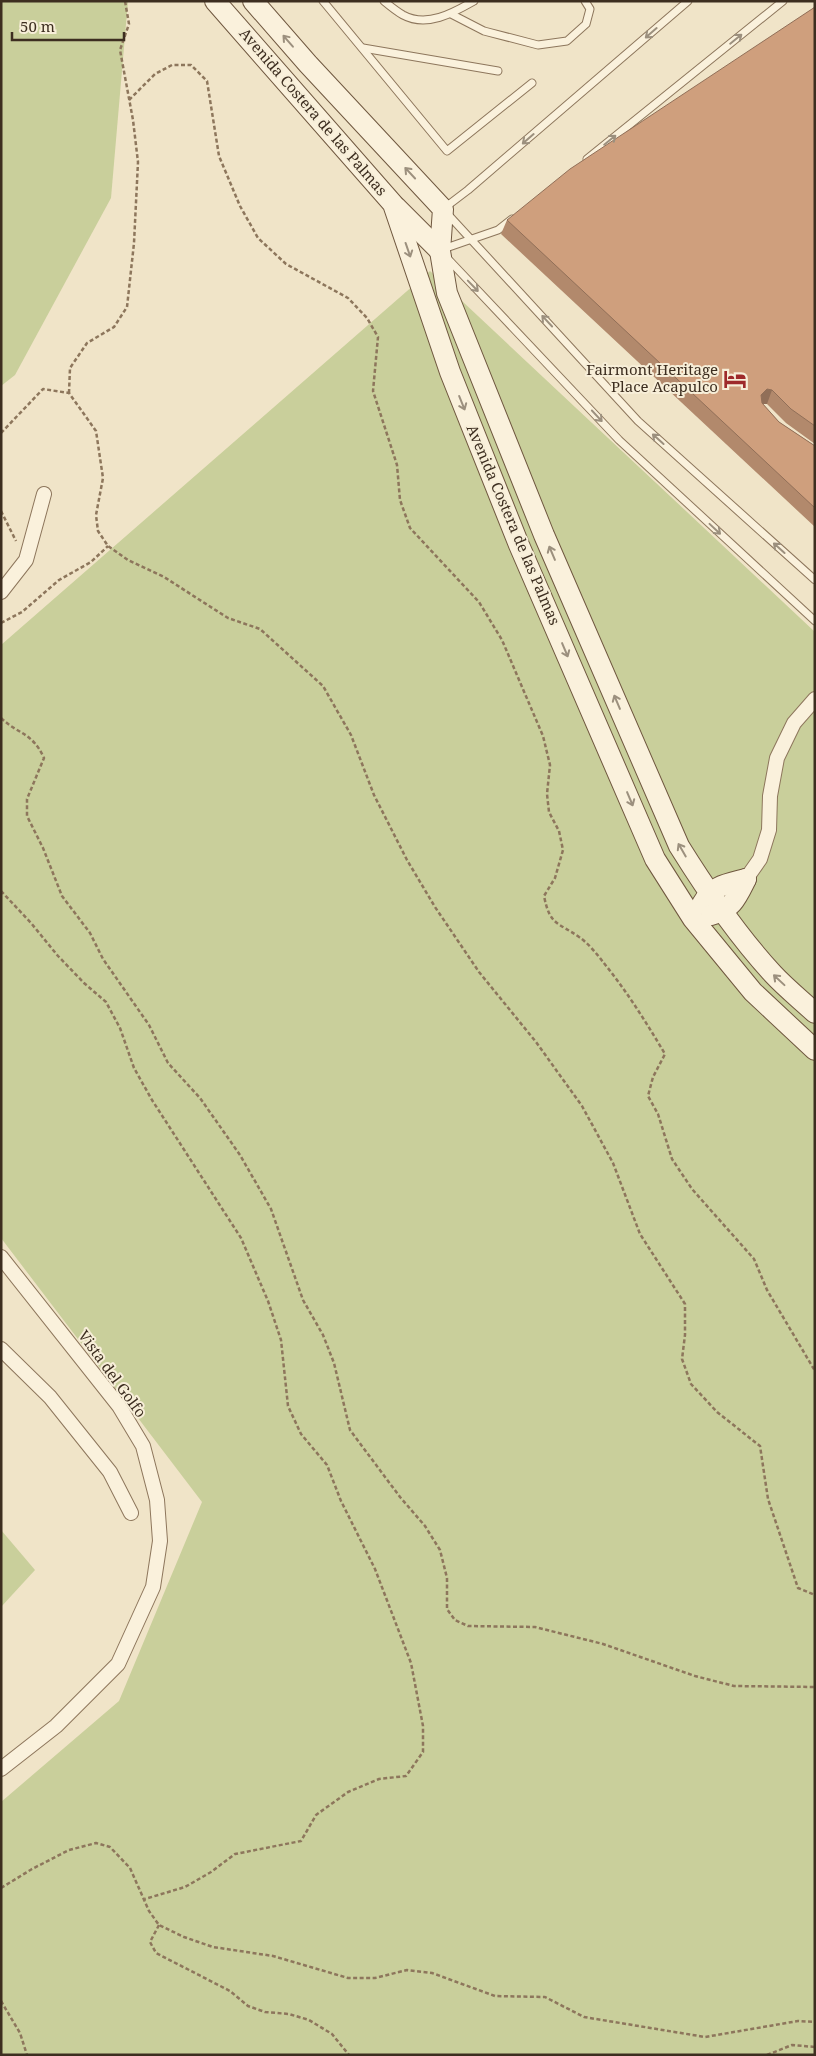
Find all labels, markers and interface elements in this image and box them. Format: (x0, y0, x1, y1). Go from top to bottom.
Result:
scale bar (12, 10, 125, 42)
text: 50 m (20, 16, 55, 36)
street label: Avenida Costera de las Palmas (235, 23, 392, 200)
one-way arrow (645, 27, 658, 39)
one-way arrow (730, 33, 743, 44)
one-way arrow (282, 35, 293, 48)
one-way arrow (522, 133, 535, 144)
one-way arrow (603, 135, 616, 146)
one-way arrow (404, 167, 416, 180)
one-way arrow (404, 241, 414, 257)
one-way arrow (467, 280, 479, 292)
one-way arrow (541, 314, 552, 327)
place label: Fairmont Heritage Place Acapulco (586, 359, 718, 396)
hotel icon: Fairmont Heritage Place Acapulco (722, 366, 748, 392)
one-way arrow (458, 395, 468, 410)
one-way arrow (591, 410, 603, 423)
street label: Avenida Costera de las Palmas (463, 421, 565, 628)
one-way arrow (652, 433, 665, 444)
one-way arrow (708, 523, 721, 535)
one-way arrow (772, 542, 785, 553)
one-way arrow (546, 546, 556, 561)
one-way arrow (560, 642, 570, 657)
one-way arrow (611, 695, 621, 710)
one-way arrow (625, 791, 635, 806)
one-way arrow (677, 844, 687, 858)
one-way arrow (773, 974, 786, 986)
street label: Vista del Golfo (74, 1326, 151, 1421)

